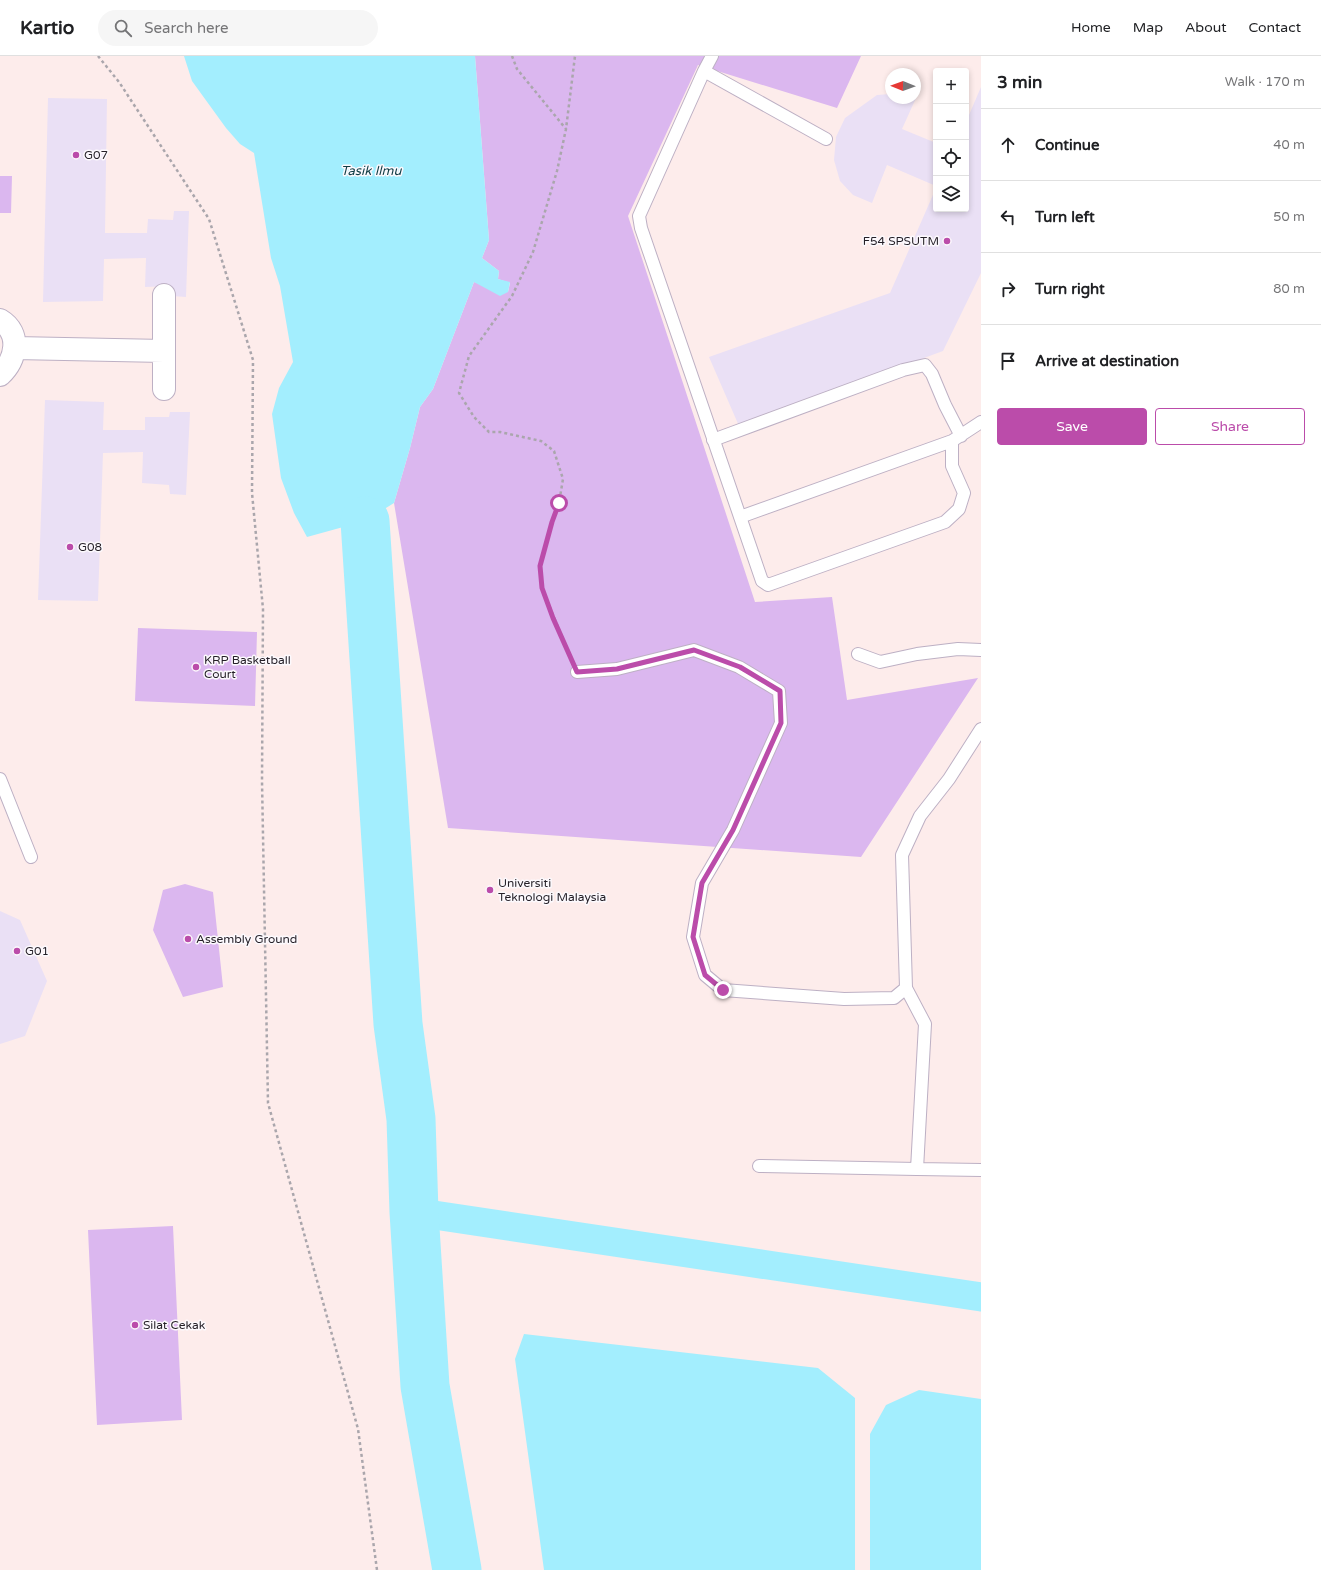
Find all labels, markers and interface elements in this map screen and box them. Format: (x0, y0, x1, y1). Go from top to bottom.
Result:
search box (98, 10, 378, 46)
text: Kartio (20, 17, 74, 39)
icon: search (112, 17, 134, 39)
text: Search here (144, 19, 229, 37)
text: Home (1071, 19, 1111, 36)
text: Map (1133, 19, 1163, 36)
text: About (1185, 19, 1227, 36)
text: Contact (1249, 19, 1301, 36)
north arrow (885, 68, 921, 104)
map controls (933, 68, 969, 212)
button: + (933, 68, 969, 104)
text: 3 min (997, 72, 1042, 93)
text: Walk · 170 m (1225, 74, 1305, 90)
button: − (933, 104, 969, 140)
icon: ahead (997, 134, 1019, 156)
text: Continue (1035, 136, 1099, 154)
text: 40 m (1273, 137, 1305, 153)
button: locate (933, 140, 969, 176)
place label: G07 (84, 148, 108, 162)
marker: G07 (71, 150, 81, 160)
water label: Tasik Ilmu (341, 163, 402, 179)
button: layers (933, 176, 969, 212)
icon: left (997, 206, 1019, 228)
text: Turn left (1035, 208, 1095, 226)
text: 50 m (1273, 209, 1305, 225)
place label: F54 SPSUTM (863, 234, 939, 248)
marker: F54 SPSUTM (942, 236, 952, 246)
icon: right (997, 278, 1019, 300)
text: Turn right (1035, 280, 1105, 298)
text: 80 m (1273, 281, 1305, 297)
icon: arrive (997, 350, 1019, 372)
text: Arrive at destination (1035, 352, 1179, 370)
button: Save (997, 408, 1147, 445)
button: Share (1155, 408, 1305, 445)
route start (550, 494, 568, 512)
place label: G08 (78, 540, 102, 554)
marker: G08 (65, 542, 75, 552)
place label: KRP Basketball Court (204, 653, 291, 681)
marker: KRP Basketball Court (191, 662, 201, 672)
place label: Universiti Teknologi Malaysia (498, 876, 606, 904)
marker: Universiti Teknologi Malaysia (485, 885, 495, 895)
place label: Assembly Ground (196, 932, 297, 946)
marker: Assembly Ground (183, 934, 193, 944)
place label: G01 (25, 944, 49, 958)
marker: G01 (12, 946, 22, 956)
route end (714, 981, 732, 999)
place label: Silat Cekak (143, 1318, 206, 1332)
marker: Silat Cekak (130, 1320, 140, 1330)

